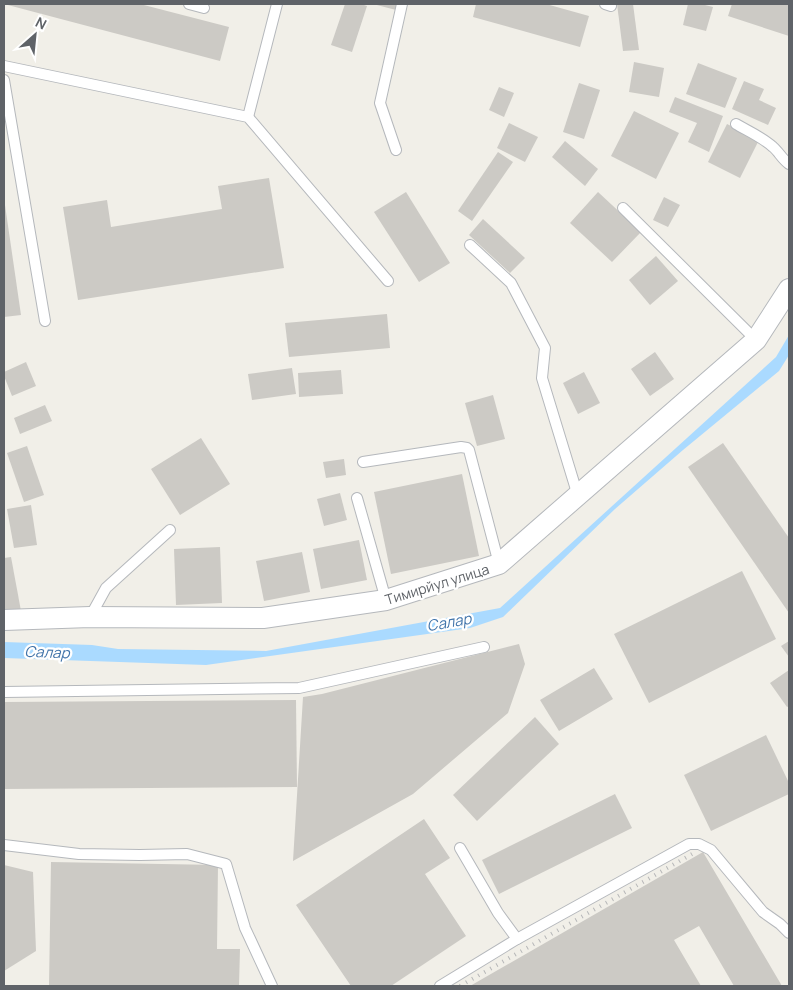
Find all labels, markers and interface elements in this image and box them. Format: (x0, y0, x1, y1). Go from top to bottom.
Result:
north arrow (10, 10, 60, 60)
text: N (32, 12, 50, 34)
street label: Тимирйул улица (383, 559, 491, 609)
water label: Салар (425, 608, 474, 636)
water label: Салар (24, 641, 71, 663)

